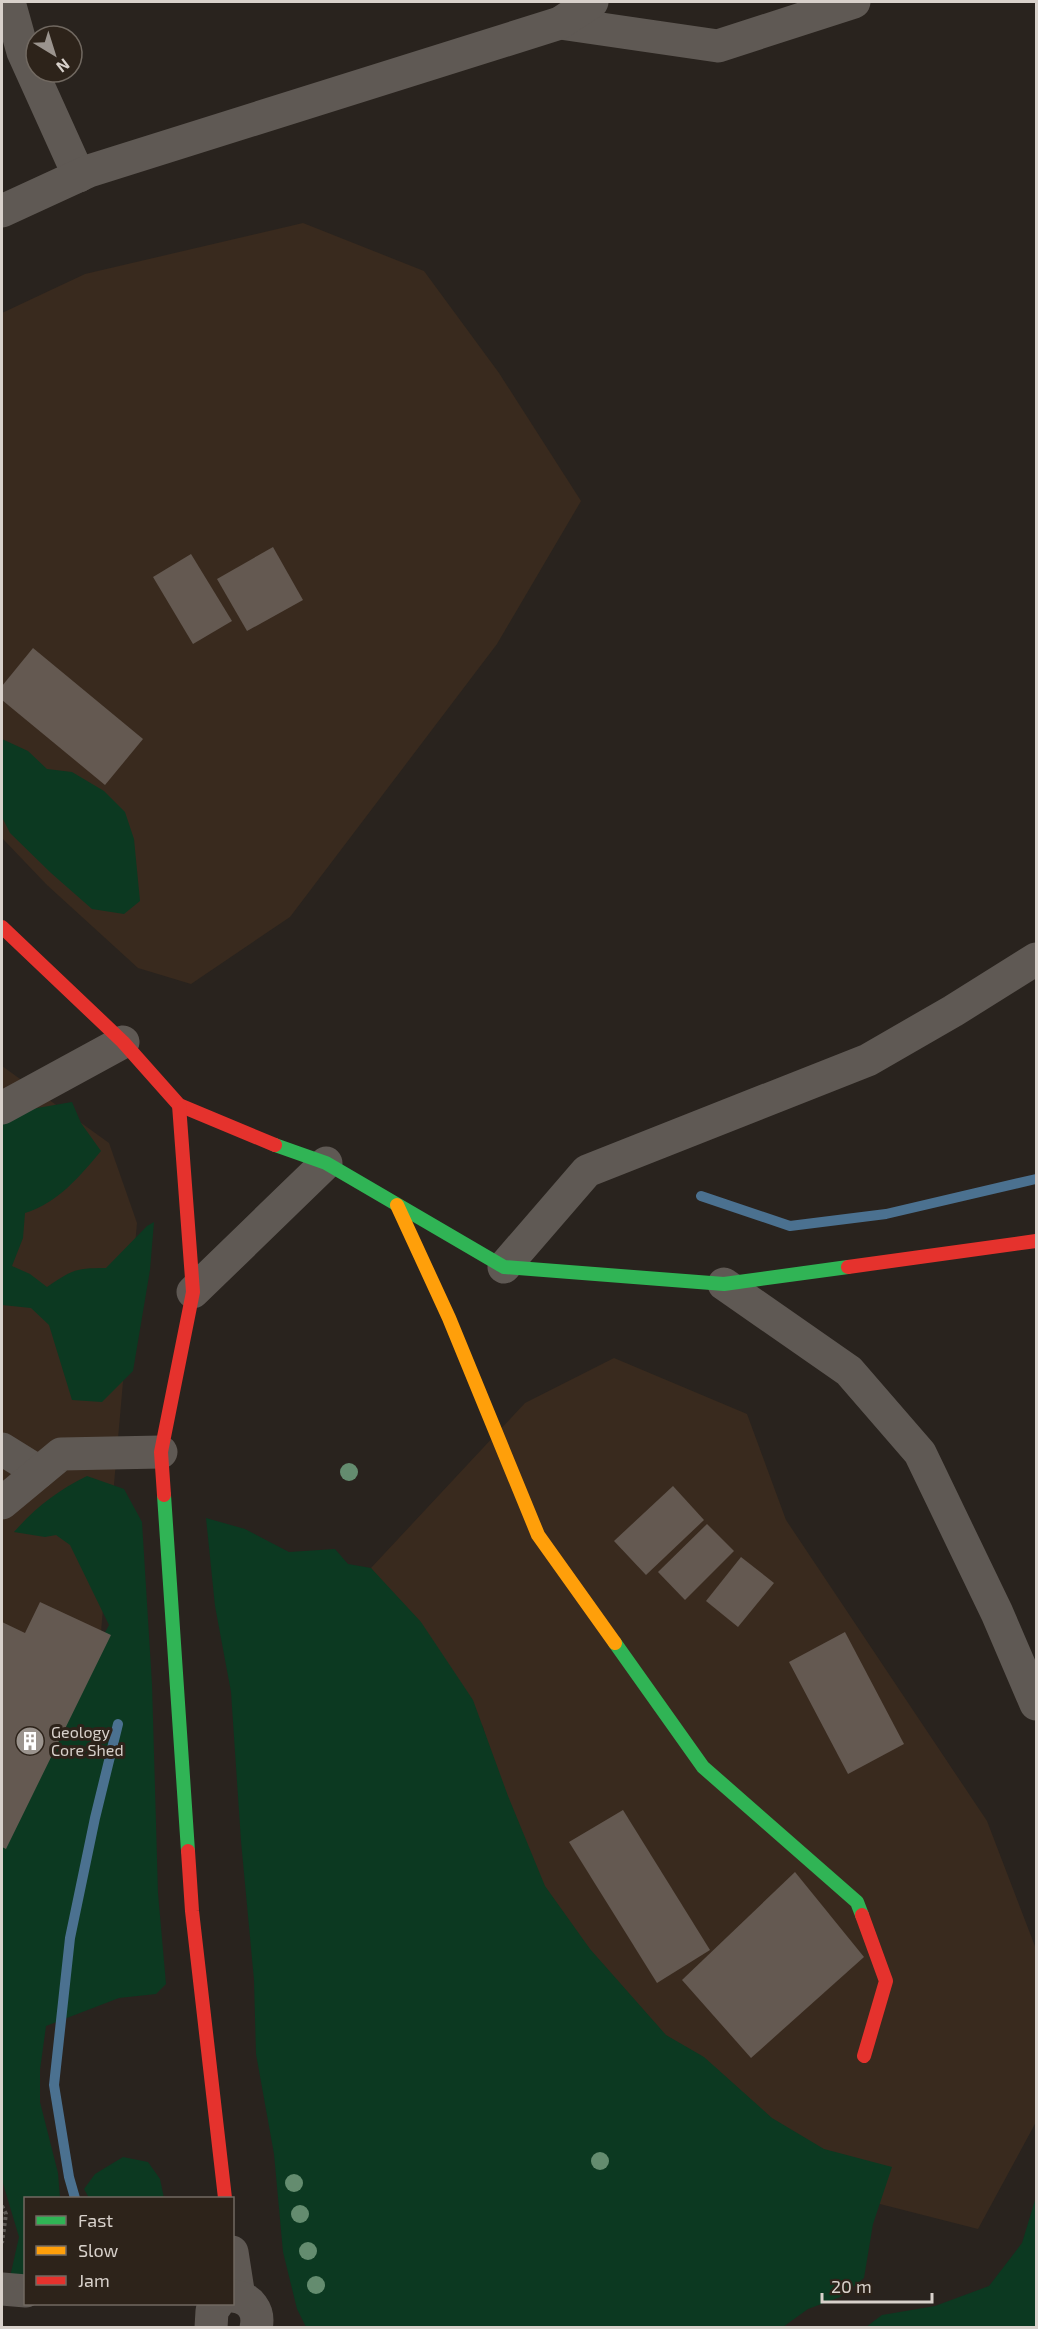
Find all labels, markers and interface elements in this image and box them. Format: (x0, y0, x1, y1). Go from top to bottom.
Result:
north arrow (24, 24, 84, 84)
text: N (53, 55, 74, 77)
place label: Geology Core Shed (51, 1722, 124, 1759)
building icon: Geology Core Shed (14, 1725, 46, 1757)
legend (24, 2197, 234, 2305)
text: Fast (78, 2209, 113, 2231)
text: Slow (78, 2239, 119, 2261)
scale bar (822, 2266, 932, 2304)
text: Jam (78, 2269, 110, 2291)
text: 20 m (831, 2275, 872, 2297)

